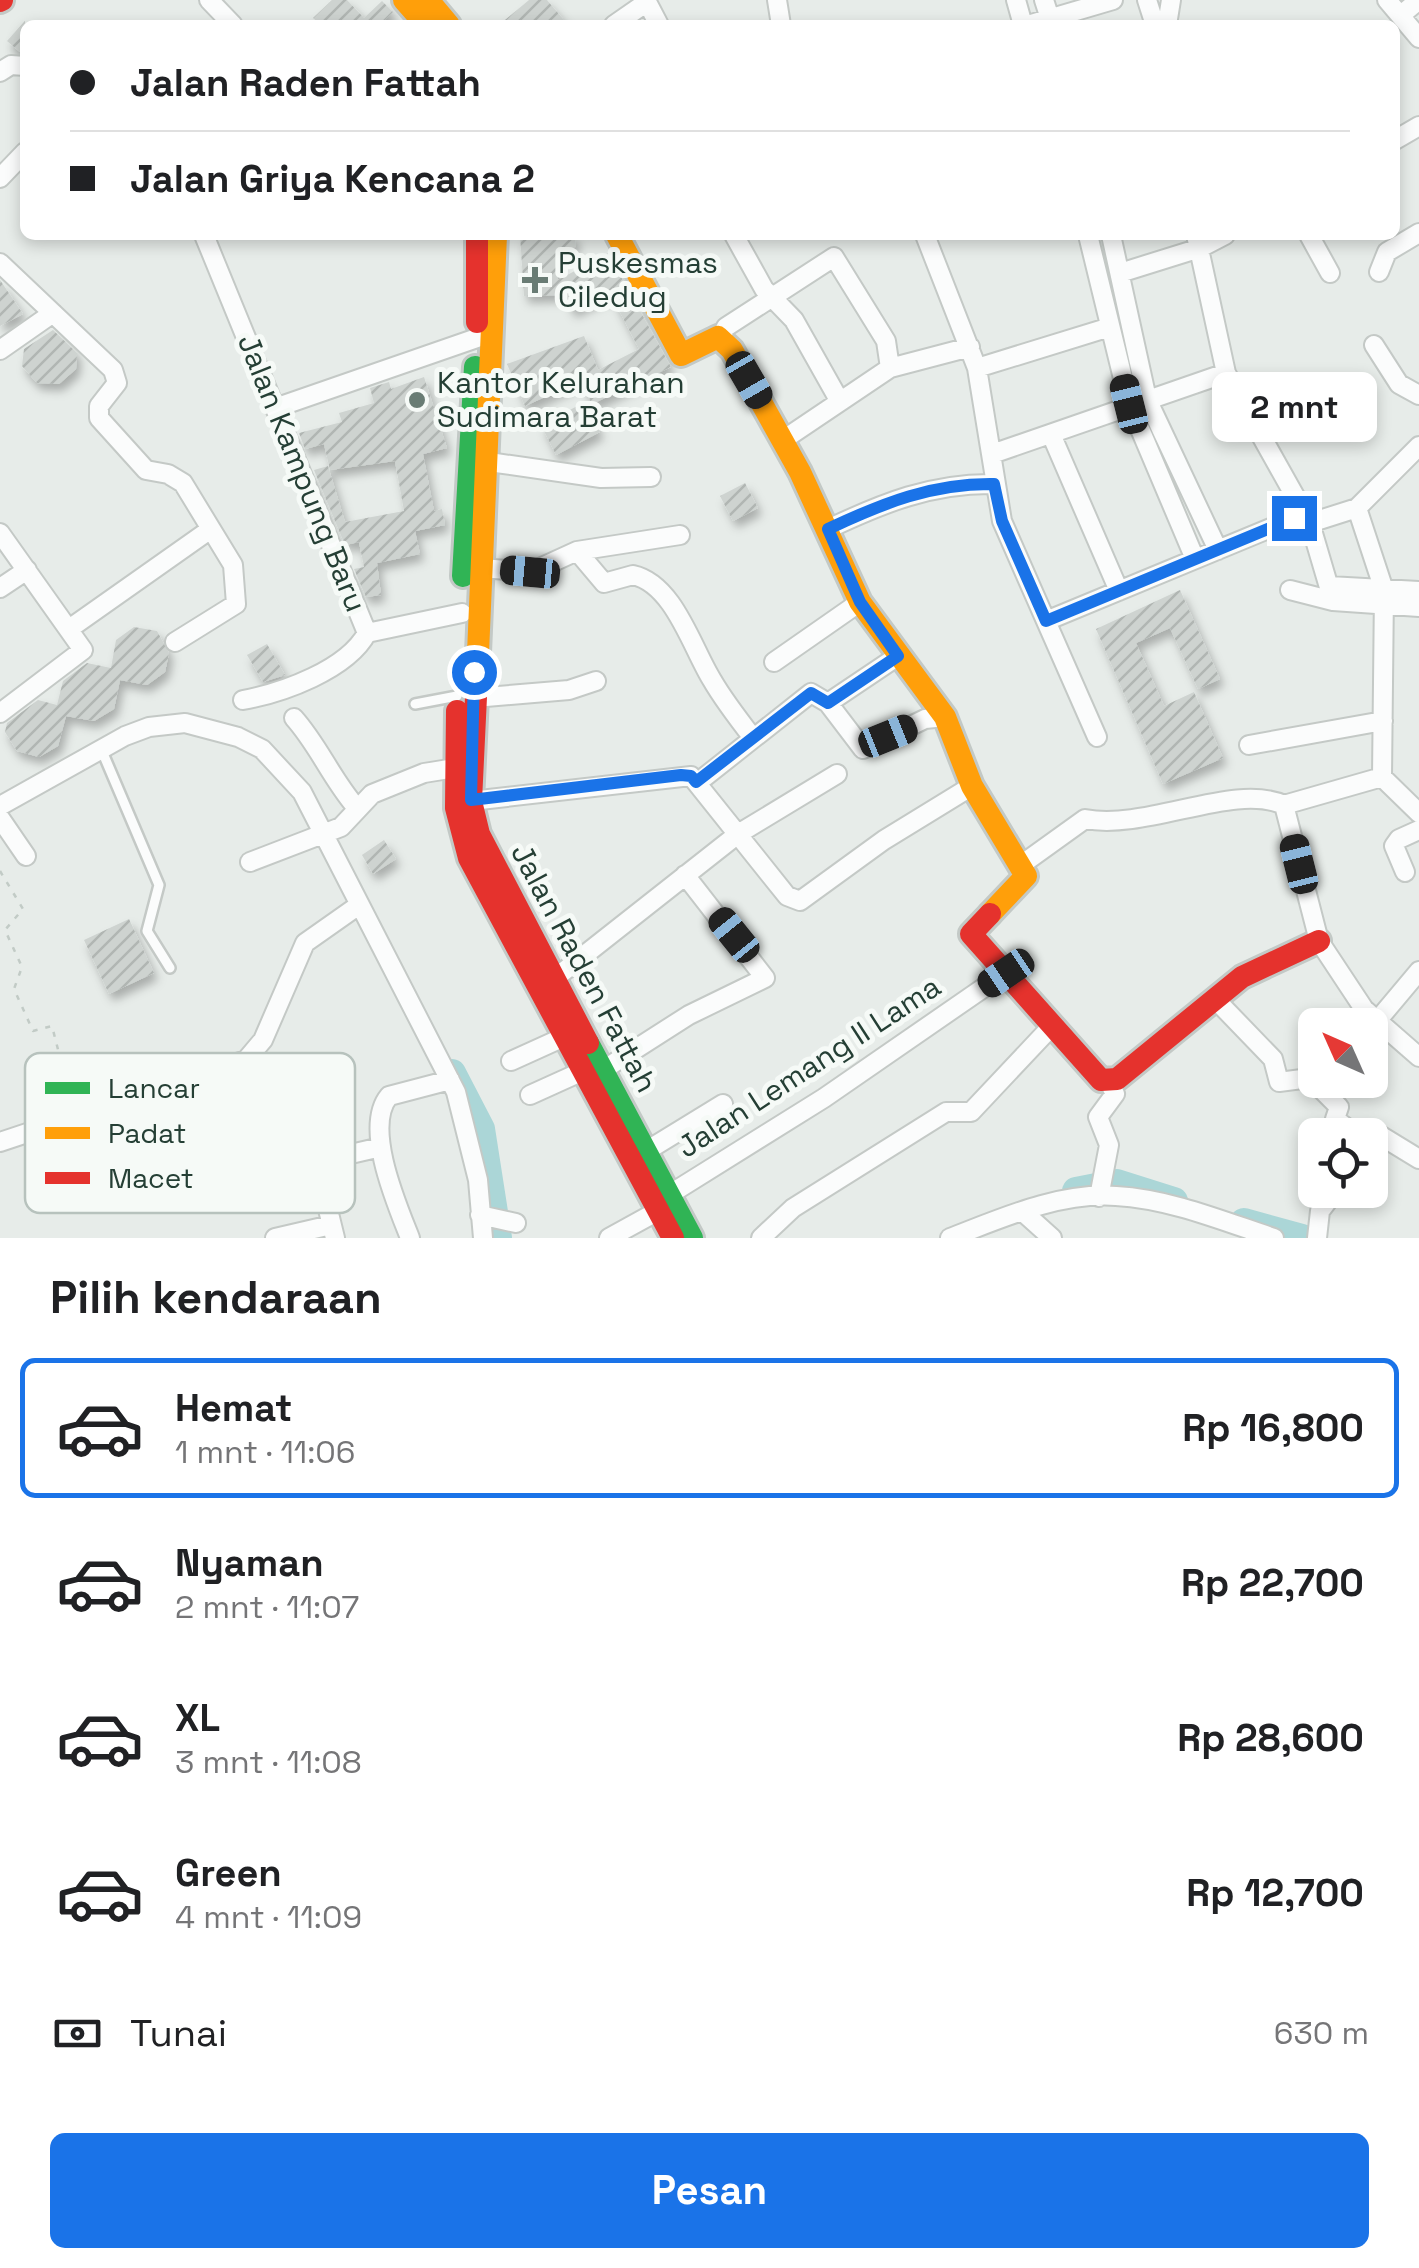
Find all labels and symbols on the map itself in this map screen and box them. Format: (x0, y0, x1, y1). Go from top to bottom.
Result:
place label: Puskesmas Ciledug (558, 243, 718, 316)
marker: Puskesmas Ciledug (522, 267, 548, 293)
street label: Jalan Kampung Baru (229, 328, 376, 617)
car (721, 347, 777, 413)
place label: Kantor Kelurahan Sudimara Barat (437, 363, 685, 436)
car (1107, 371, 1151, 437)
callout: 2 mnt (1212, 373, 1376, 443)
marker: Kantor Kelurahan Sudimara Barat (406, 389, 428, 411)
route end (1272, 496, 1317, 541)
car (499, 554, 561, 590)
route start (452, 650, 497, 695)
car (855, 711, 921, 761)
car (1277, 831, 1321, 897)
street label: Jalan Raden Fattah (502, 837, 667, 1099)
car (703, 902, 765, 968)
car (973, 944, 1039, 1002)
street label: Jalan Lemang II Lama (670, 967, 948, 1166)
north arrow (1298, 1008, 1388, 1098)
legend (25, 1053, 355, 1213)
text: Lancar (108, 1070, 200, 1106)
text: Padat (108, 1115, 186, 1151)
text: Macet (108, 1160, 194, 1196)

